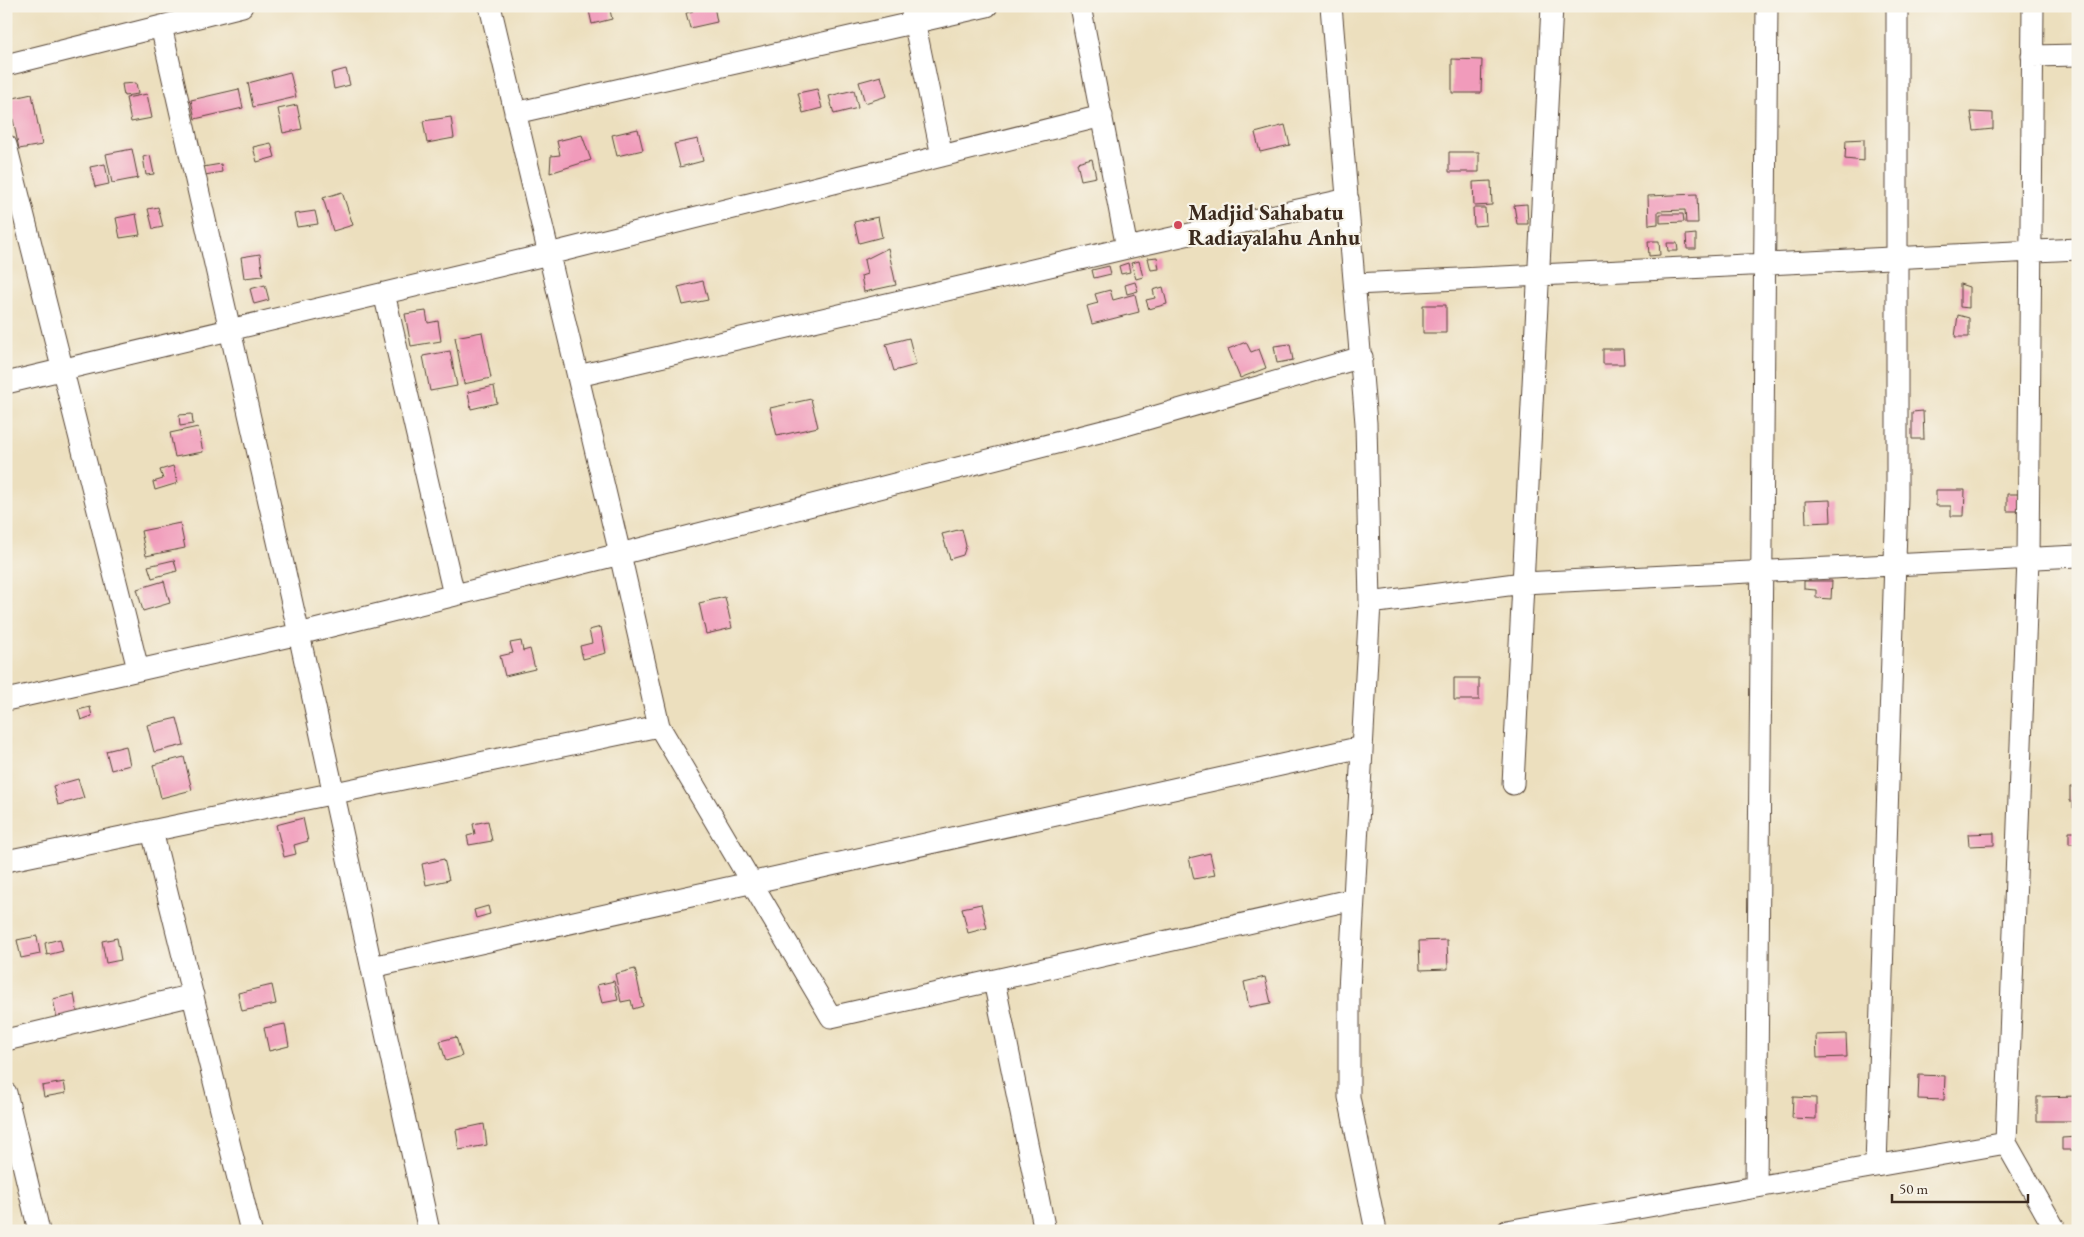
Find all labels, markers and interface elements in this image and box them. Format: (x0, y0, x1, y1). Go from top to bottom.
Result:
place label: Madjid Sahabatu Radiayalahu Anhu (1188, 198, 1360, 252)
marker: Madjid Sahabatu Radiayalahu Anhu (1172, 219, 1184, 231)
scale bar (1892, 1172, 2028, 1204)
text: 50 m (1899, 1179, 1928, 1198)

